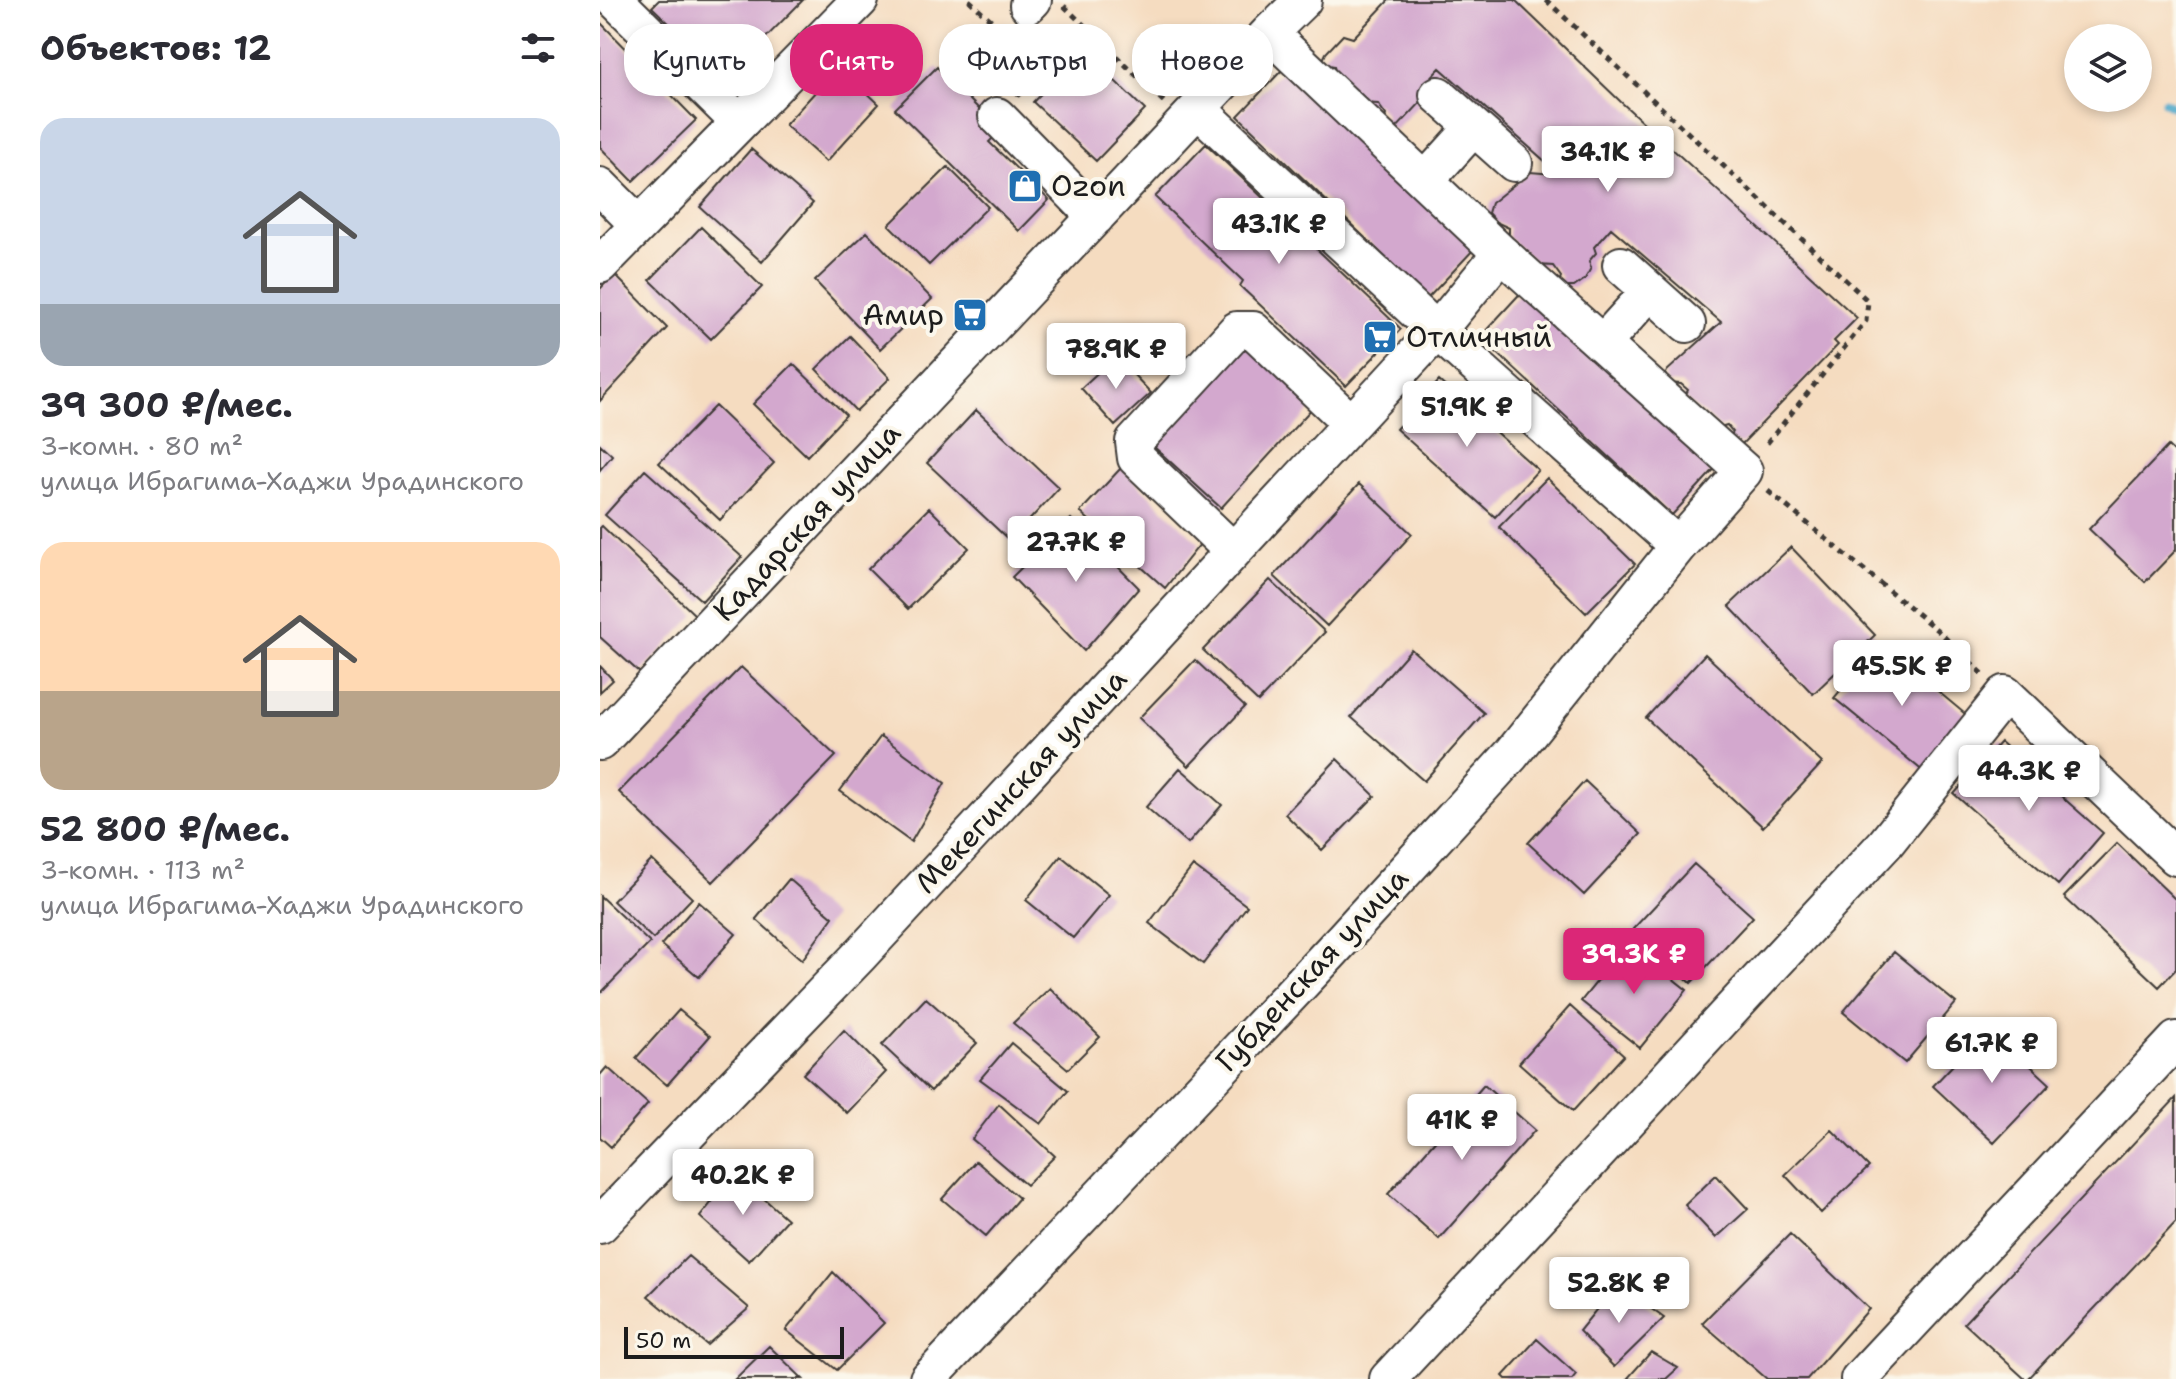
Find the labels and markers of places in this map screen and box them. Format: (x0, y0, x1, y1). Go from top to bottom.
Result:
pin: 34.1K ₽ (1534, 126, 1682, 194)
place label: Ozon (1051, 165, 1126, 206)
shop icon: Ozon (1006, 167, 1044, 205)
pin: 43.1K ₽ (1205, 198, 1353, 266)
place label: Амир (863, 294, 944, 335)
supermarket icon: Амир (951, 296, 989, 334)
place label: Отличный (1406, 316, 1552, 357)
supermarket icon: Отличный (1361, 318, 1399, 356)
pin: 78.9K ₽ (1042, 323, 1190, 391)
pin: 51.9K ₽ (1393, 381, 1541, 449)
pin: 27.7K ₽ (1002, 516, 1150, 584)
pin: 45.5K ₽ (1828, 640, 1976, 708)
pin: 44.3K ₽ (1955, 745, 2103, 813)
pin: 39.3K ₽ (1560, 928, 1708, 996)
pin: 61.7K ₽ (1918, 1017, 2066, 1085)
pin: 41K ₽ (1406, 1094, 1518, 1162)
pin: 40.2K ₽ (669, 1149, 817, 1217)
pin: 52.8K ₽ (1545, 1257, 1693, 1325)

